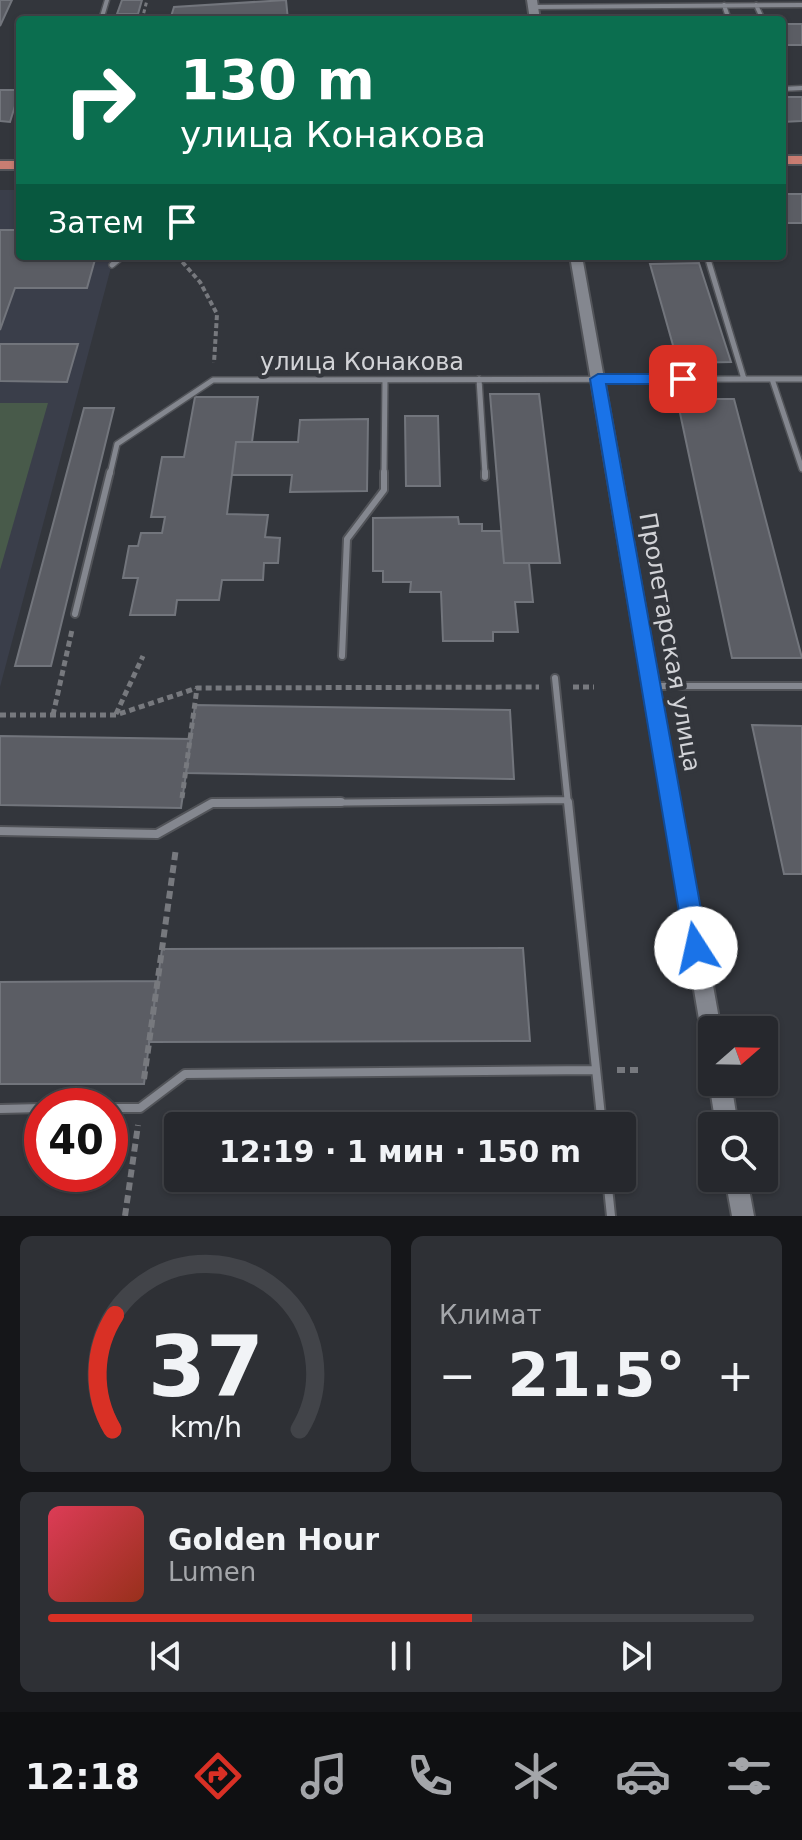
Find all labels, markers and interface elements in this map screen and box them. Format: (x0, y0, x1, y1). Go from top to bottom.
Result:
text: 130 m (180, 47, 375, 112)
icon: right (48, 48, 152, 152)
text: улица Конакова (180, 114, 486, 155)
icon: arrive (160, 200, 204, 244)
text: Затем (48, 205, 144, 240)
pin (649, 345, 717, 413)
street label: улица Конакова (260, 348, 464, 376)
icon: arrive (661, 357, 705, 401)
street label: Пролетарская улица (633, 510, 707, 774)
position arrow (654, 906, 738, 990)
north arrow (698, 1016, 778, 1096)
map controls (698, 1016, 778, 1192)
speed limit sign: 40 (24, 1088, 128, 1192)
button: search (698, 1112, 778, 1192)
text: 12:19 · 1 мин · 150 m (219, 1134, 581, 1169)
text: Климат (439, 1300, 542, 1330)
text: 37 (148, 1319, 263, 1416)
text: 21.5° (507, 1340, 686, 1410)
text: − (439, 1350, 476, 1401)
text: + (717, 1350, 754, 1401)
text: km/h (169, 1410, 242, 1444)
text: Golden Hour (168, 1522, 379, 1557)
text: Lumen (168, 1557, 256, 1587)
icon: previous (144, 1634, 188, 1678)
icon: pause (379, 1634, 423, 1678)
icon: next (614, 1634, 658, 1678)
icon: directions (190, 1748, 246, 1804)
icon: music (296, 1748, 352, 1804)
icon: phone (402, 1748, 458, 1804)
icon: climate (508, 1748, 564, 1804)
icon: car (615, 1748, 671, 1804)
icon: filters (721, 1748, 777, 1804)
text: 12:18 (25, 1756, 140, 1797)

